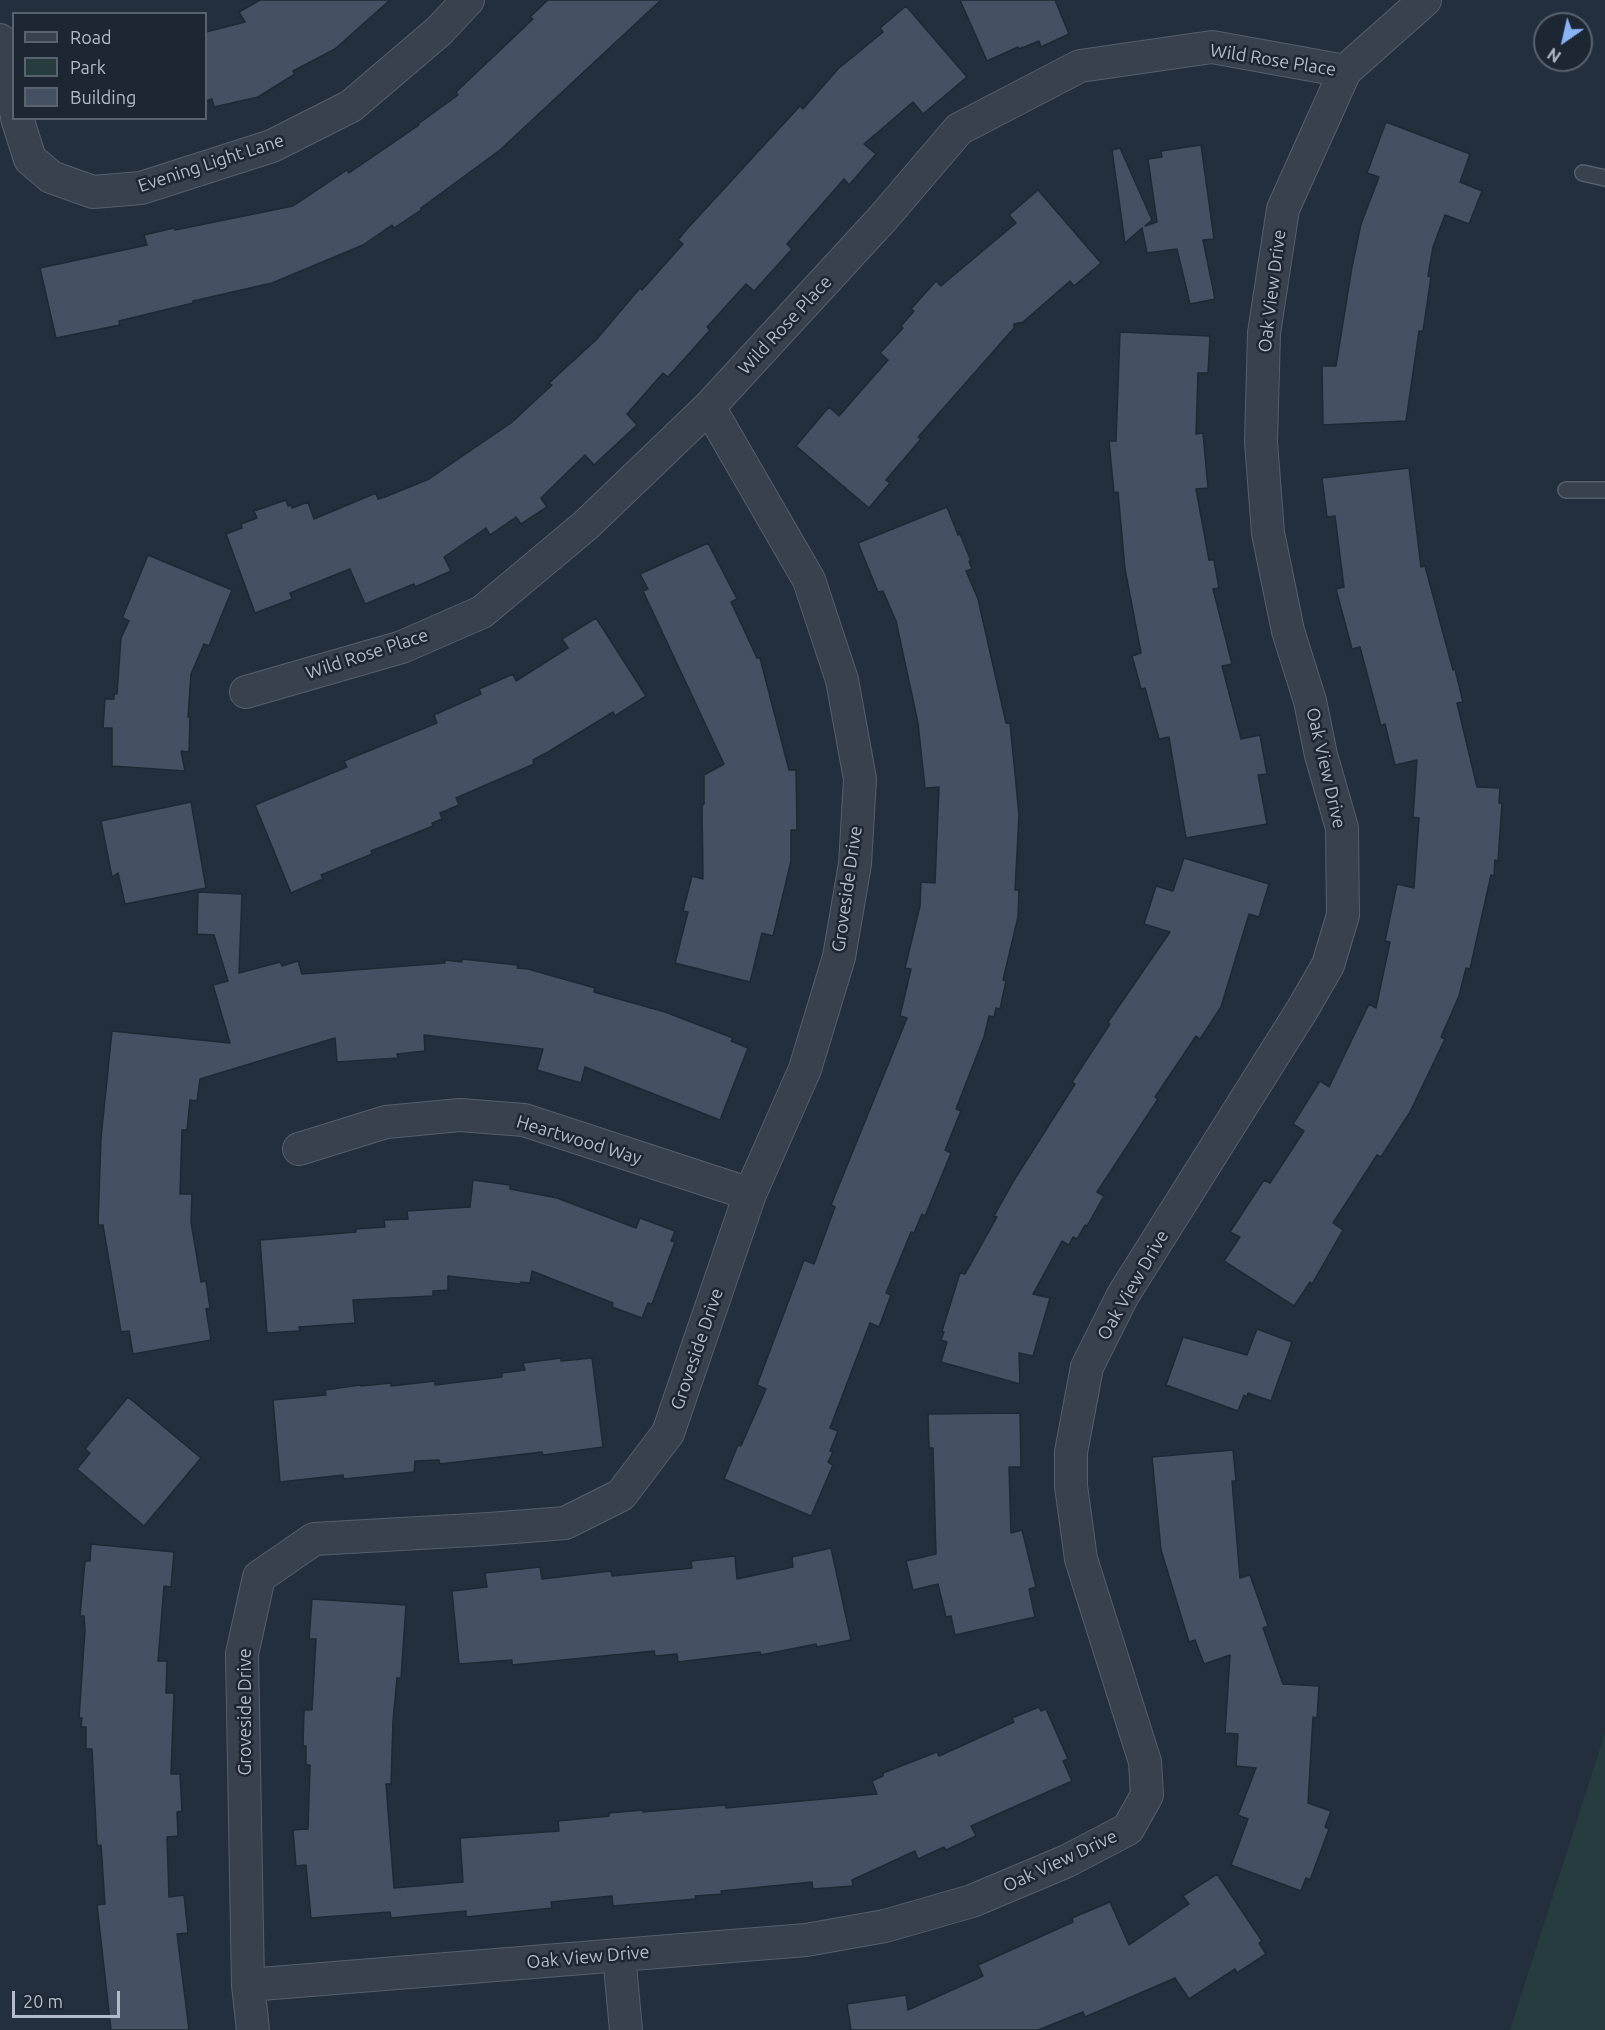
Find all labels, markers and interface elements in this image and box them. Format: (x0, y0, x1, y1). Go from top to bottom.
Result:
legend (12, 12, 207, 120)
north arrow (1533, 12, 1593, 72)
text: Road (70, 27, 112, 47)
street label: Wild Rose Place (1208, 39, 1338, 81)
text: N (1544, 44, 1564, 66)
text: Park (70, 57, 106, 77)
text: Building (70, 87, 136, 107)
street label: Evening Light Lane (135, 129, 287, 197)
street label: Oak View Drive (1254, 228, 1290, 354)
street label: Wild Rose Place (734, 271, 836, 379)
street label: Wild Rose Place (303, 624, 431, 684)
street label: Oak View Drive (1302, 705, 1350, 831)
street label: Groveside Drive (827, 824, 867, 954)
street label: Heartwood Way (514, 1111, 644, 1169)
street label: Oak View Drive (1093, 1226, 1173, 1344)
street label: Groveside Drive (666, 1285, 728, 1413)
street label: Groveside Drive (234, 1648, 256, 1776)
street label: Oak View Drive (1000, 1825, 1120, 1897)
street label: Oak View Drive (526, 1941, 650, 1973)
scale bar (15, 1979, 123, 2017)
text: 20 m (23, 1991, 63, 2011)

